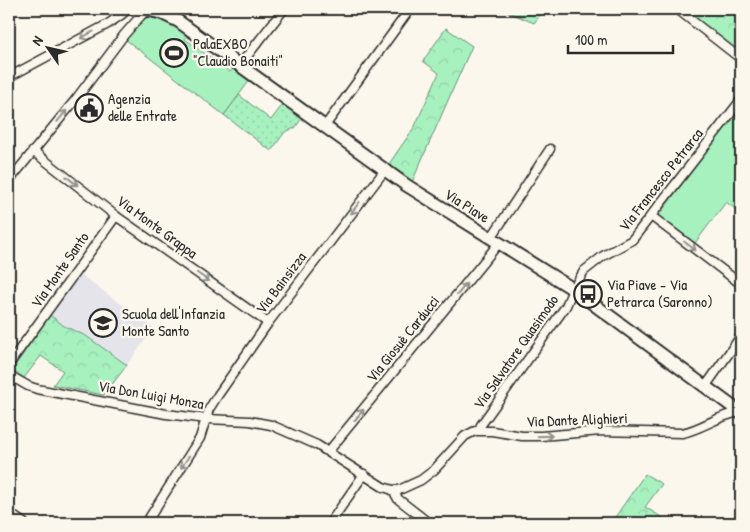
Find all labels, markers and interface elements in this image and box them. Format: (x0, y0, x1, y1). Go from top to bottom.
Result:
north arrow (22, 22, 72, 72)
scale bar (568, 22, 672, 54)
text: 100 m (575, 29, 608, 50)
one-way arrow (80, 31, 95, 40)
text: N (27, 32, 47, 49)
place label: PalaEXBO "Claudio Bonaiti" (193, 33, 283, 71)
sports icon: PalaEXBO "Claudio Bonaiti" (159, 38, 189, 68)
place label: Agenzia delle Entrate (108, 88, 177, 126)
public building icon: Agenzia delle Entrate (74, 93, 104, 123)
one-way arrow (56, 110, 67, 123)
street label: Via Francesco Petrarca (614, 124, 708, 236)
one-way arrow (65, 176, 79, 186)
street label: Via Piave (441, 184, 494, 228)
street label: Via Monte Grappa (113, 190, 202, 263)
one-way arrow (350, 201, 360, 215)
street label: Via Monte Santo (26, 228, 93, 312)
one-way arrow (683, 241, 697, 251)
street label: Via Bainsizza (250, 247, 311, 318)
one-way arrow (196, 272, 210, 282)
place label: Via Piave - Via Petrarca (Saronno) (607, 274, 713, 312)
bus stop icon: Via Piave - Via Petrarca (Saronno) (573, 279, 603, 309)
one-way arrow (457, 283, 468, 296)
street label: Via Salvatore Quasimodo (468, 290, 563, 413)
street label: Via Giosuè Carducci (361, 291, 444, 386)
place label: Scuola dell'Infanzia Monte Santo (122, 303, 225, 341)
school or university icon: Scuola dell'Infanzia Monte Santo (88, 308, 118, 338)
street label: Via Don Luigi Monza (97, 375, 206, 414)
street label: Via Dante Alighieri (526, 407, 628, 432)
one-way arrow (354, 408, 365, 421)
one-way arrow (537, 431, 553, 440)
one-way arrow (180, 454, 190, 468)

